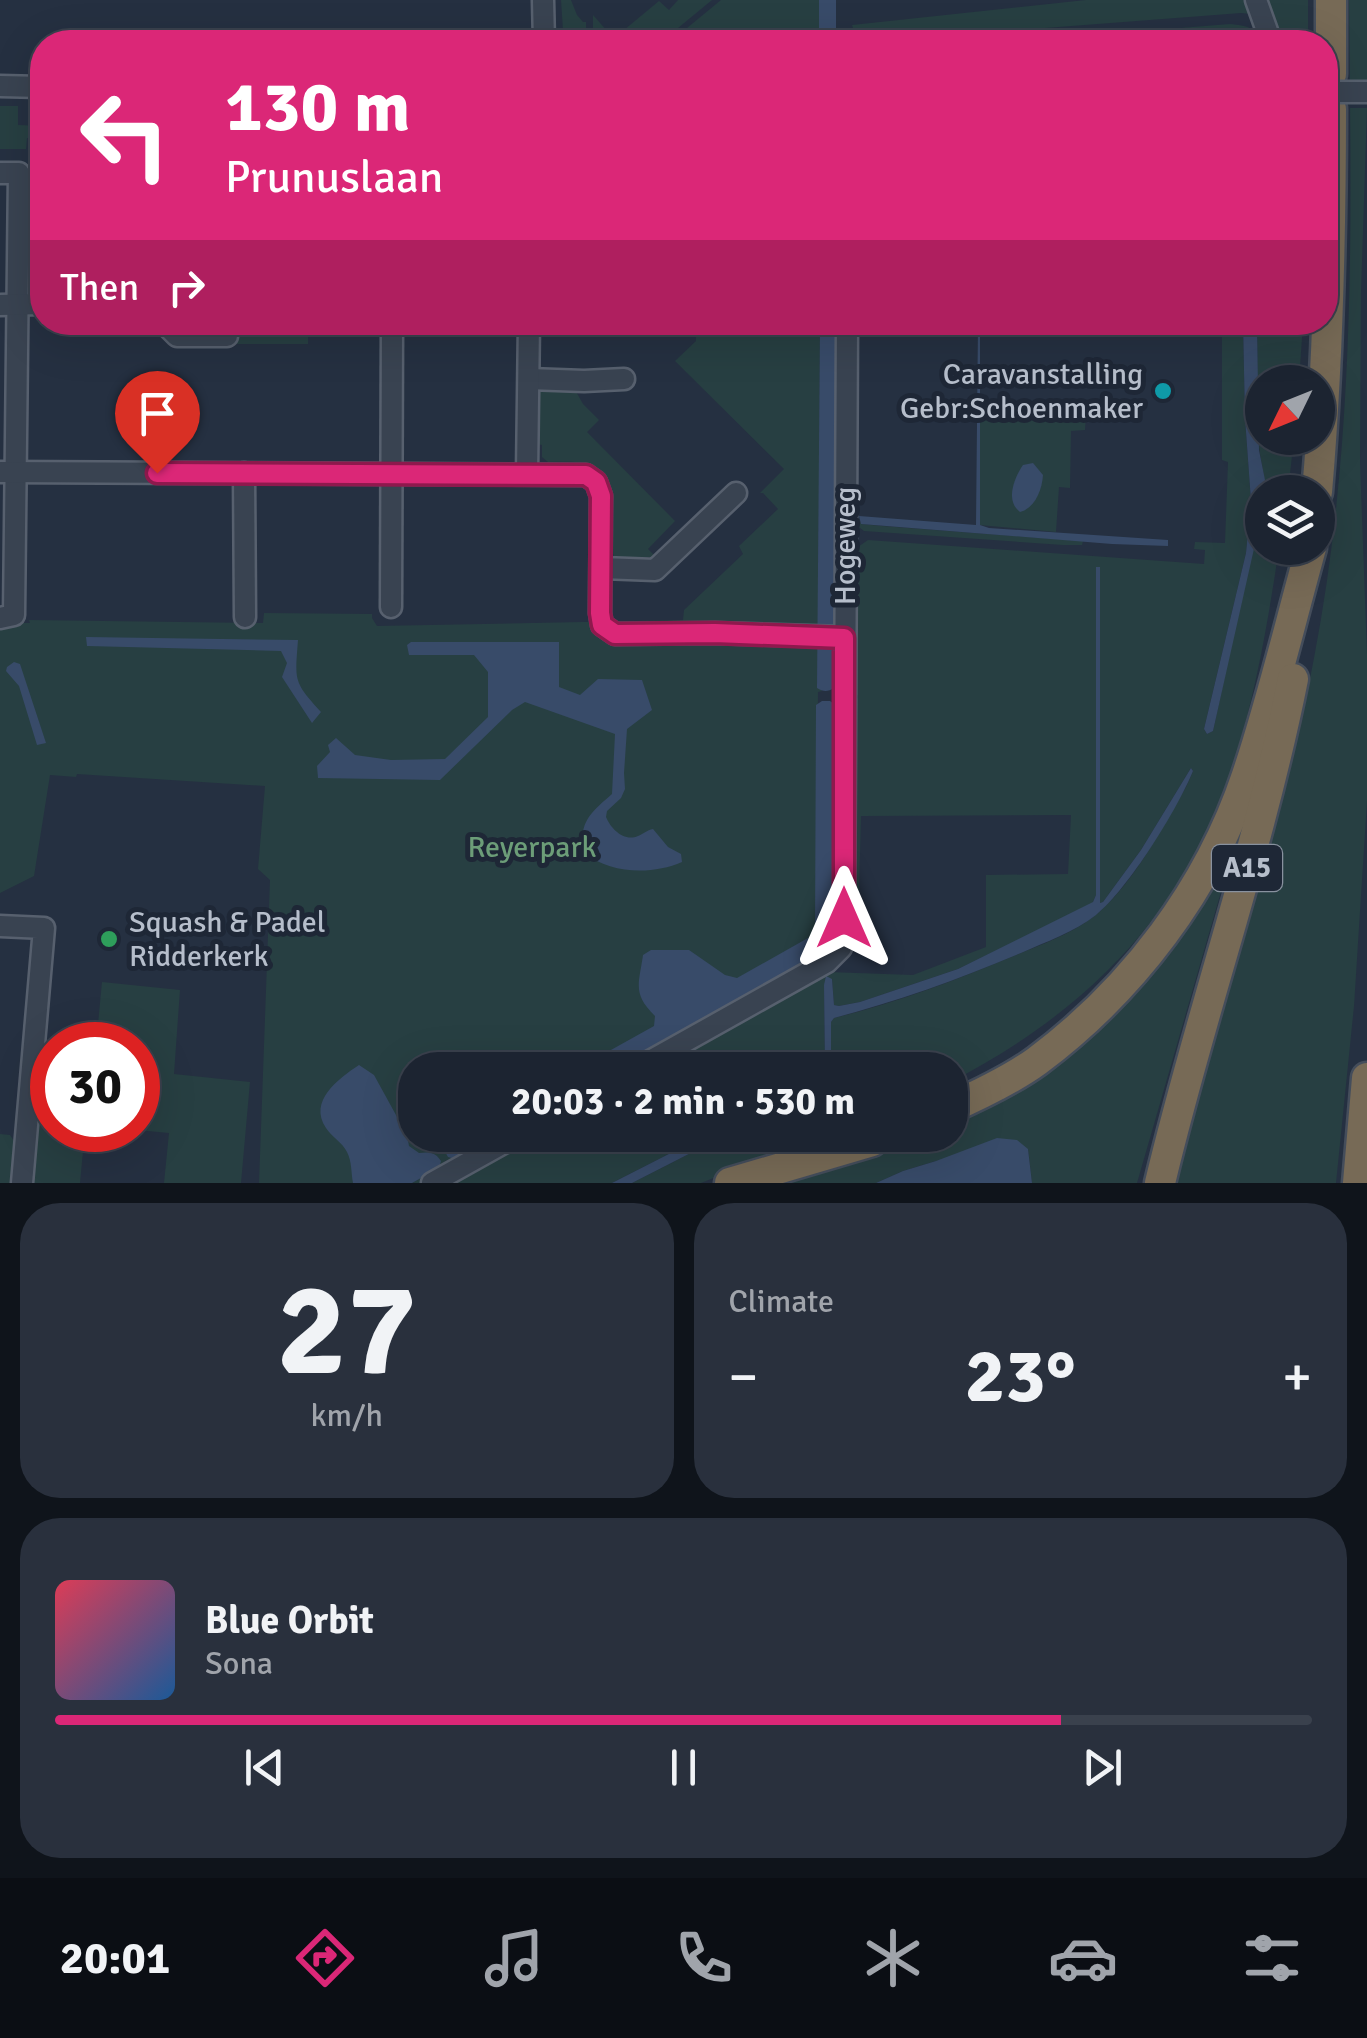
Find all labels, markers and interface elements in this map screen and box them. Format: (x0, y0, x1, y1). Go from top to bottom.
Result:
text: 130 m (225, 64, 410, 150)
icon: left (60, 70, 190, 200)
text: Prunuslaan (225, 150, 443, 205)
icon: right (159, 260, 214, 315)
text: Then (60, 264, 139, 311)
place label: Caravanstalling Gebr:Schoenmaker (900, 356, 1143, 427)
north arrow (1245, 365, 1335, 455)
map controls (1245, 365, 1335, 565)
pin (115, 371, 200, 474)
marker: Caravanstalling Gebr:Schoenmaker (1152, 380, 1174, 402)
icon: arrive (130, 386, 185, 441)
button: layers (1245, 475, 1335, 565)
street label: Hogeweg (827, 487, 864, 605)
park label: Reyerpark (467, 829, 597, 866)
road number: A15 (1212, 845, 1282, 891)
position arrow (792, 866, 896, 970)
place label: Squash & Padel Ridderkerk (129, 904, 326, 975)
marker: Squash & Padel Ridderkerk (98, 928, 120, 950)
speed limit sign: 30 (30, 1022, 160, 1152)
text: 20:03 · 2 min · 530 m (511, 1078, 855, 1125)
text: 27 (277, 1251, 417, 1411)
text: Climate (729, 1282, 834, 1321)
text: 23° (965, 1330, 1076, 1423)
text: − (729, 1343, 758, 1411)
text: + (1282, 1343, 1312, 1411)
text: km/h (311, 1396, 383, 1435)
text: Blue Orbit (205, 1597, 374, 1644)
text: Sona (205, 1644, 273, 1683)
icon: previous (237, 1740, 292, 1795)
icon: pause (656, 1740, 711, 1795)
icon: next (1075, 1740, 1130, 1795)
icon: directions (290, 1923, 360, 1993)
icon: music (479, 1923, 549, 1993)
icon: phone (669, 1923, 739, 1993)
icon: climate (858, 1923, 928, 1993)
icon: car (1048, 1923, 1118, 1993)
icon: filters (1237, 1923, 1307, 1993)
text: 20:01 (60, 1931, 170, 1986)

